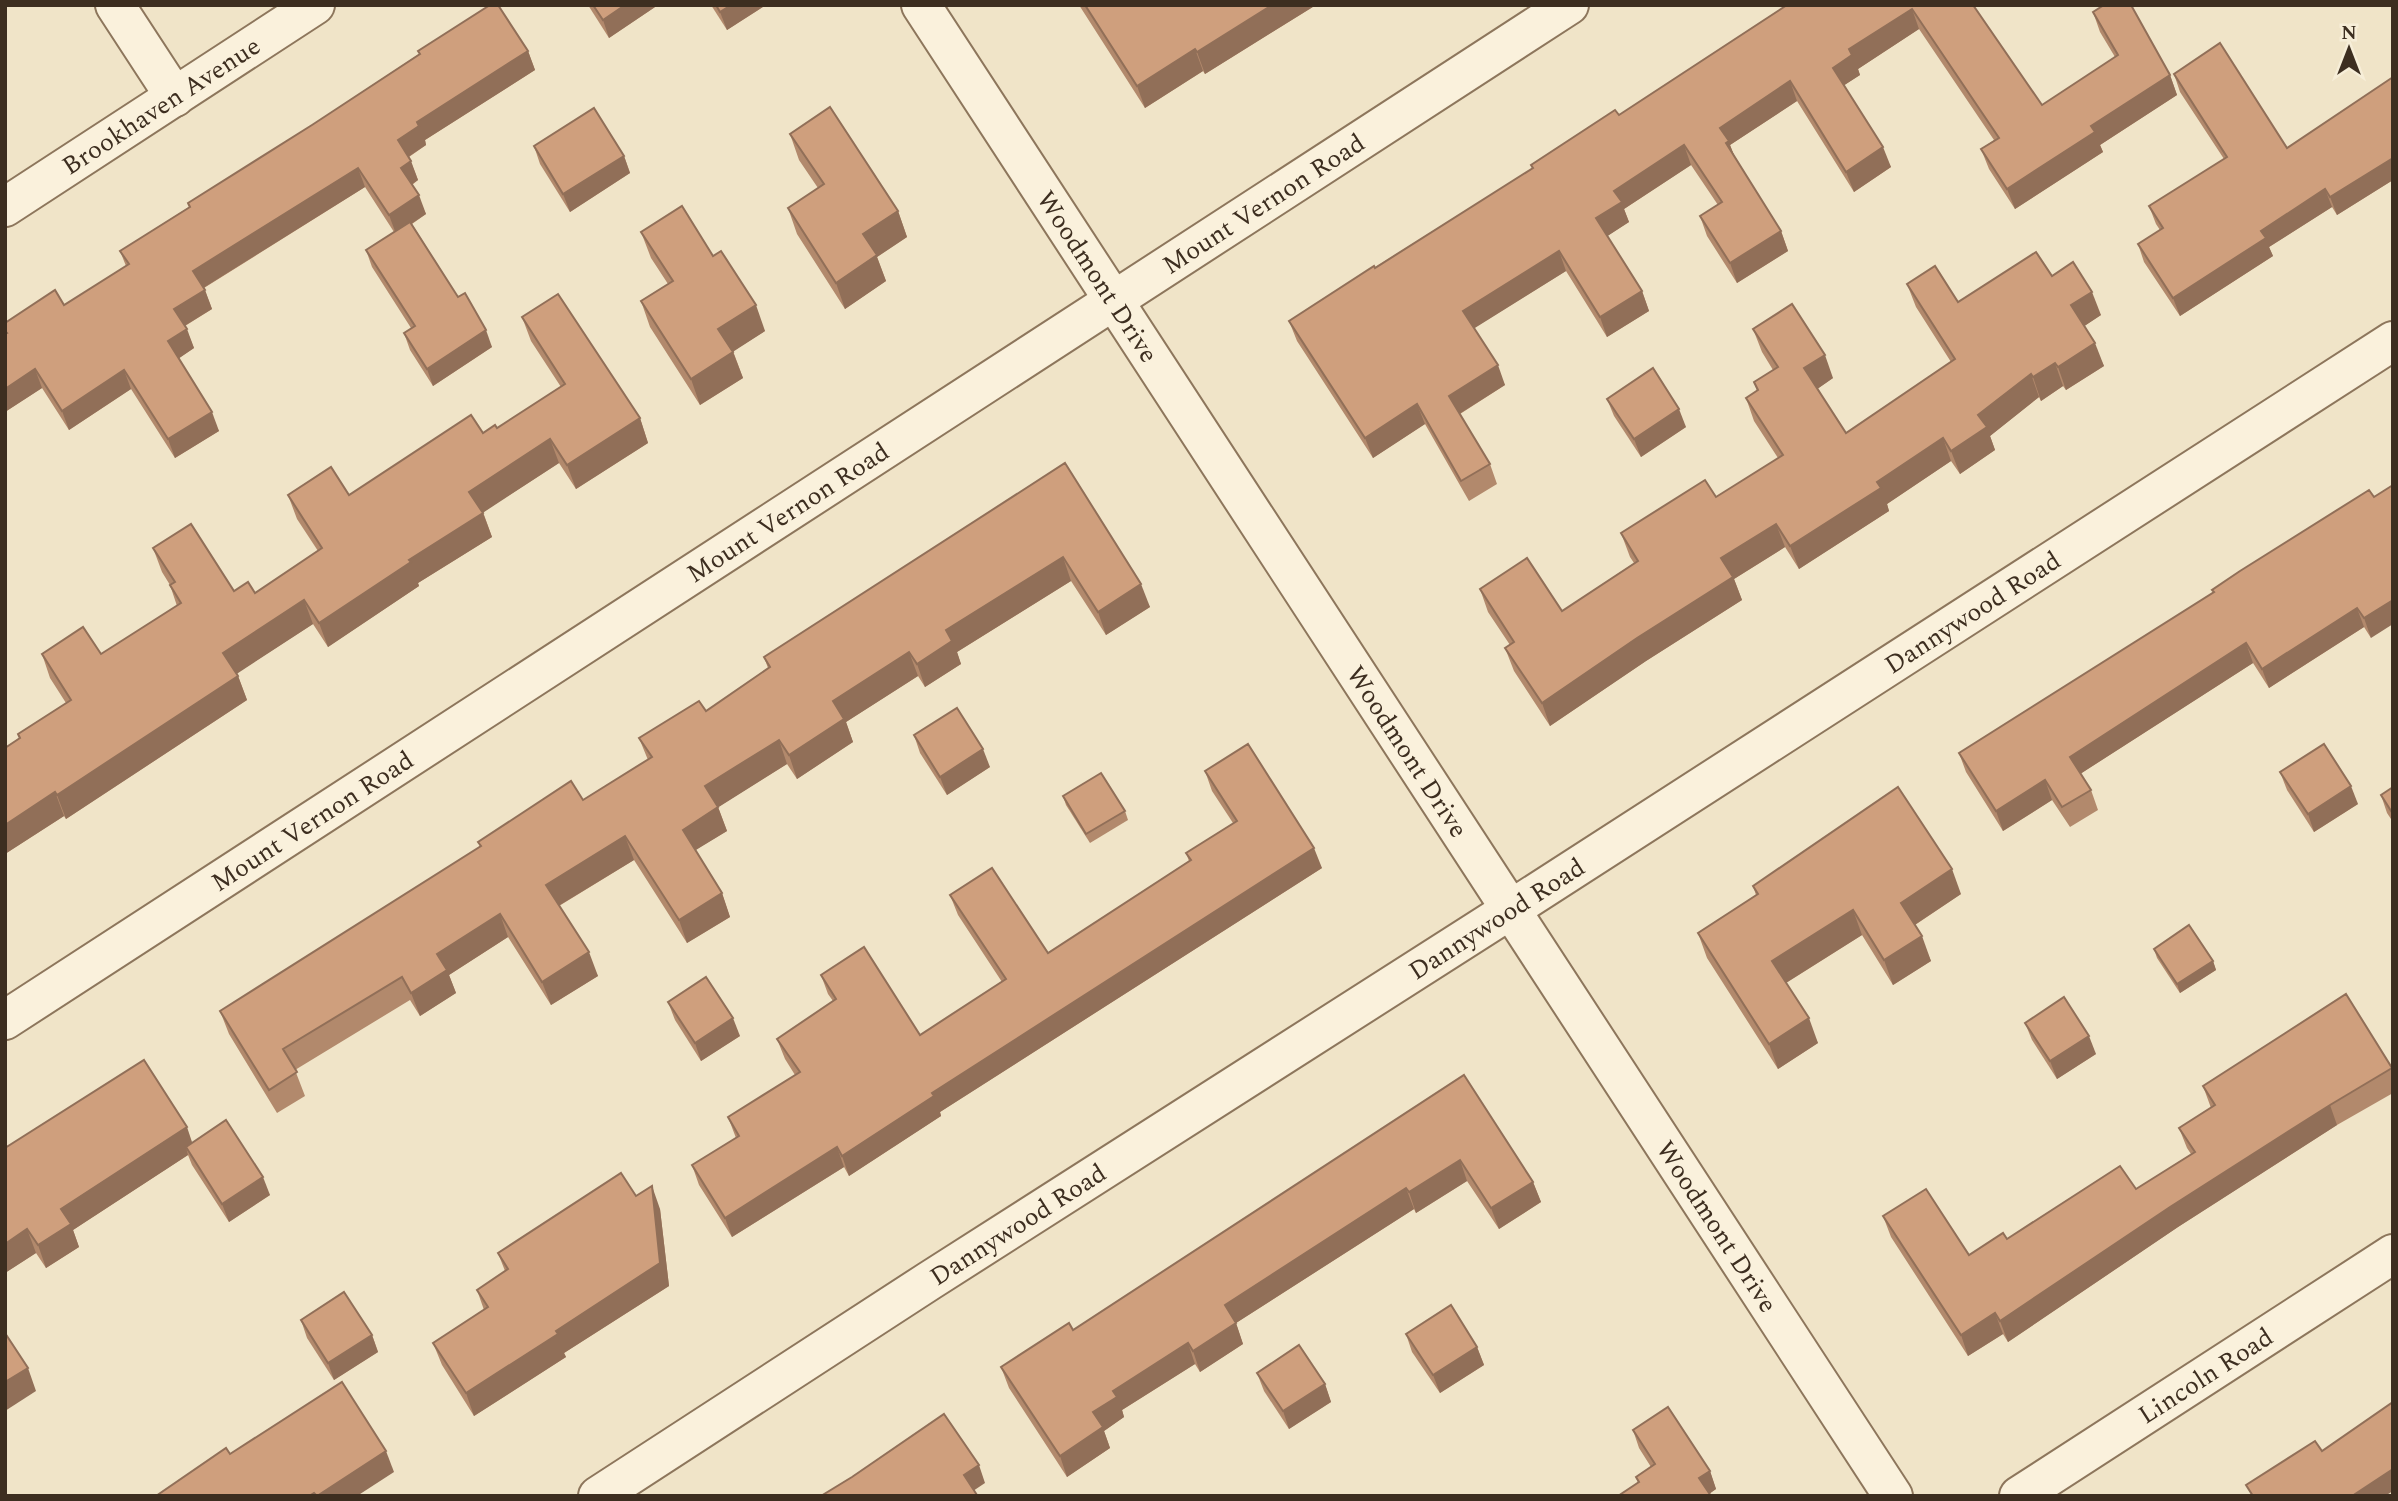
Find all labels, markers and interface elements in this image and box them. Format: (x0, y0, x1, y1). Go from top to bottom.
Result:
north arrow (2314, 14, 2384, 84)
text: N (2341, 19, 2357, 48)
street label: Brookhaven Avenue (54, 27, 269, 186)
street label: Mount Vernon Road (1154, 124, 1373, 285)
street label: Woodmont Drive (1026, 183, 1168, 371)
street label: Mount Vernon Road (679, 432, 898, 594)
street label: Dannywood Road (1877, 541, 2069, 685)
street label: Woodmont Drive (1336, 658, 1478, 846)
street label: Mount Vernon Road (203, 741, 422, 902)
street label: Dannywood Road (1401, 848, 1593, 991)
street label: Woodmont Drive (1645, 1133, 1787, 1321)
street label: Dannywood Road (922, 1154, 1115, 1297)
street label: Lincoln Road (2130, 1318, 2282, 1435)

